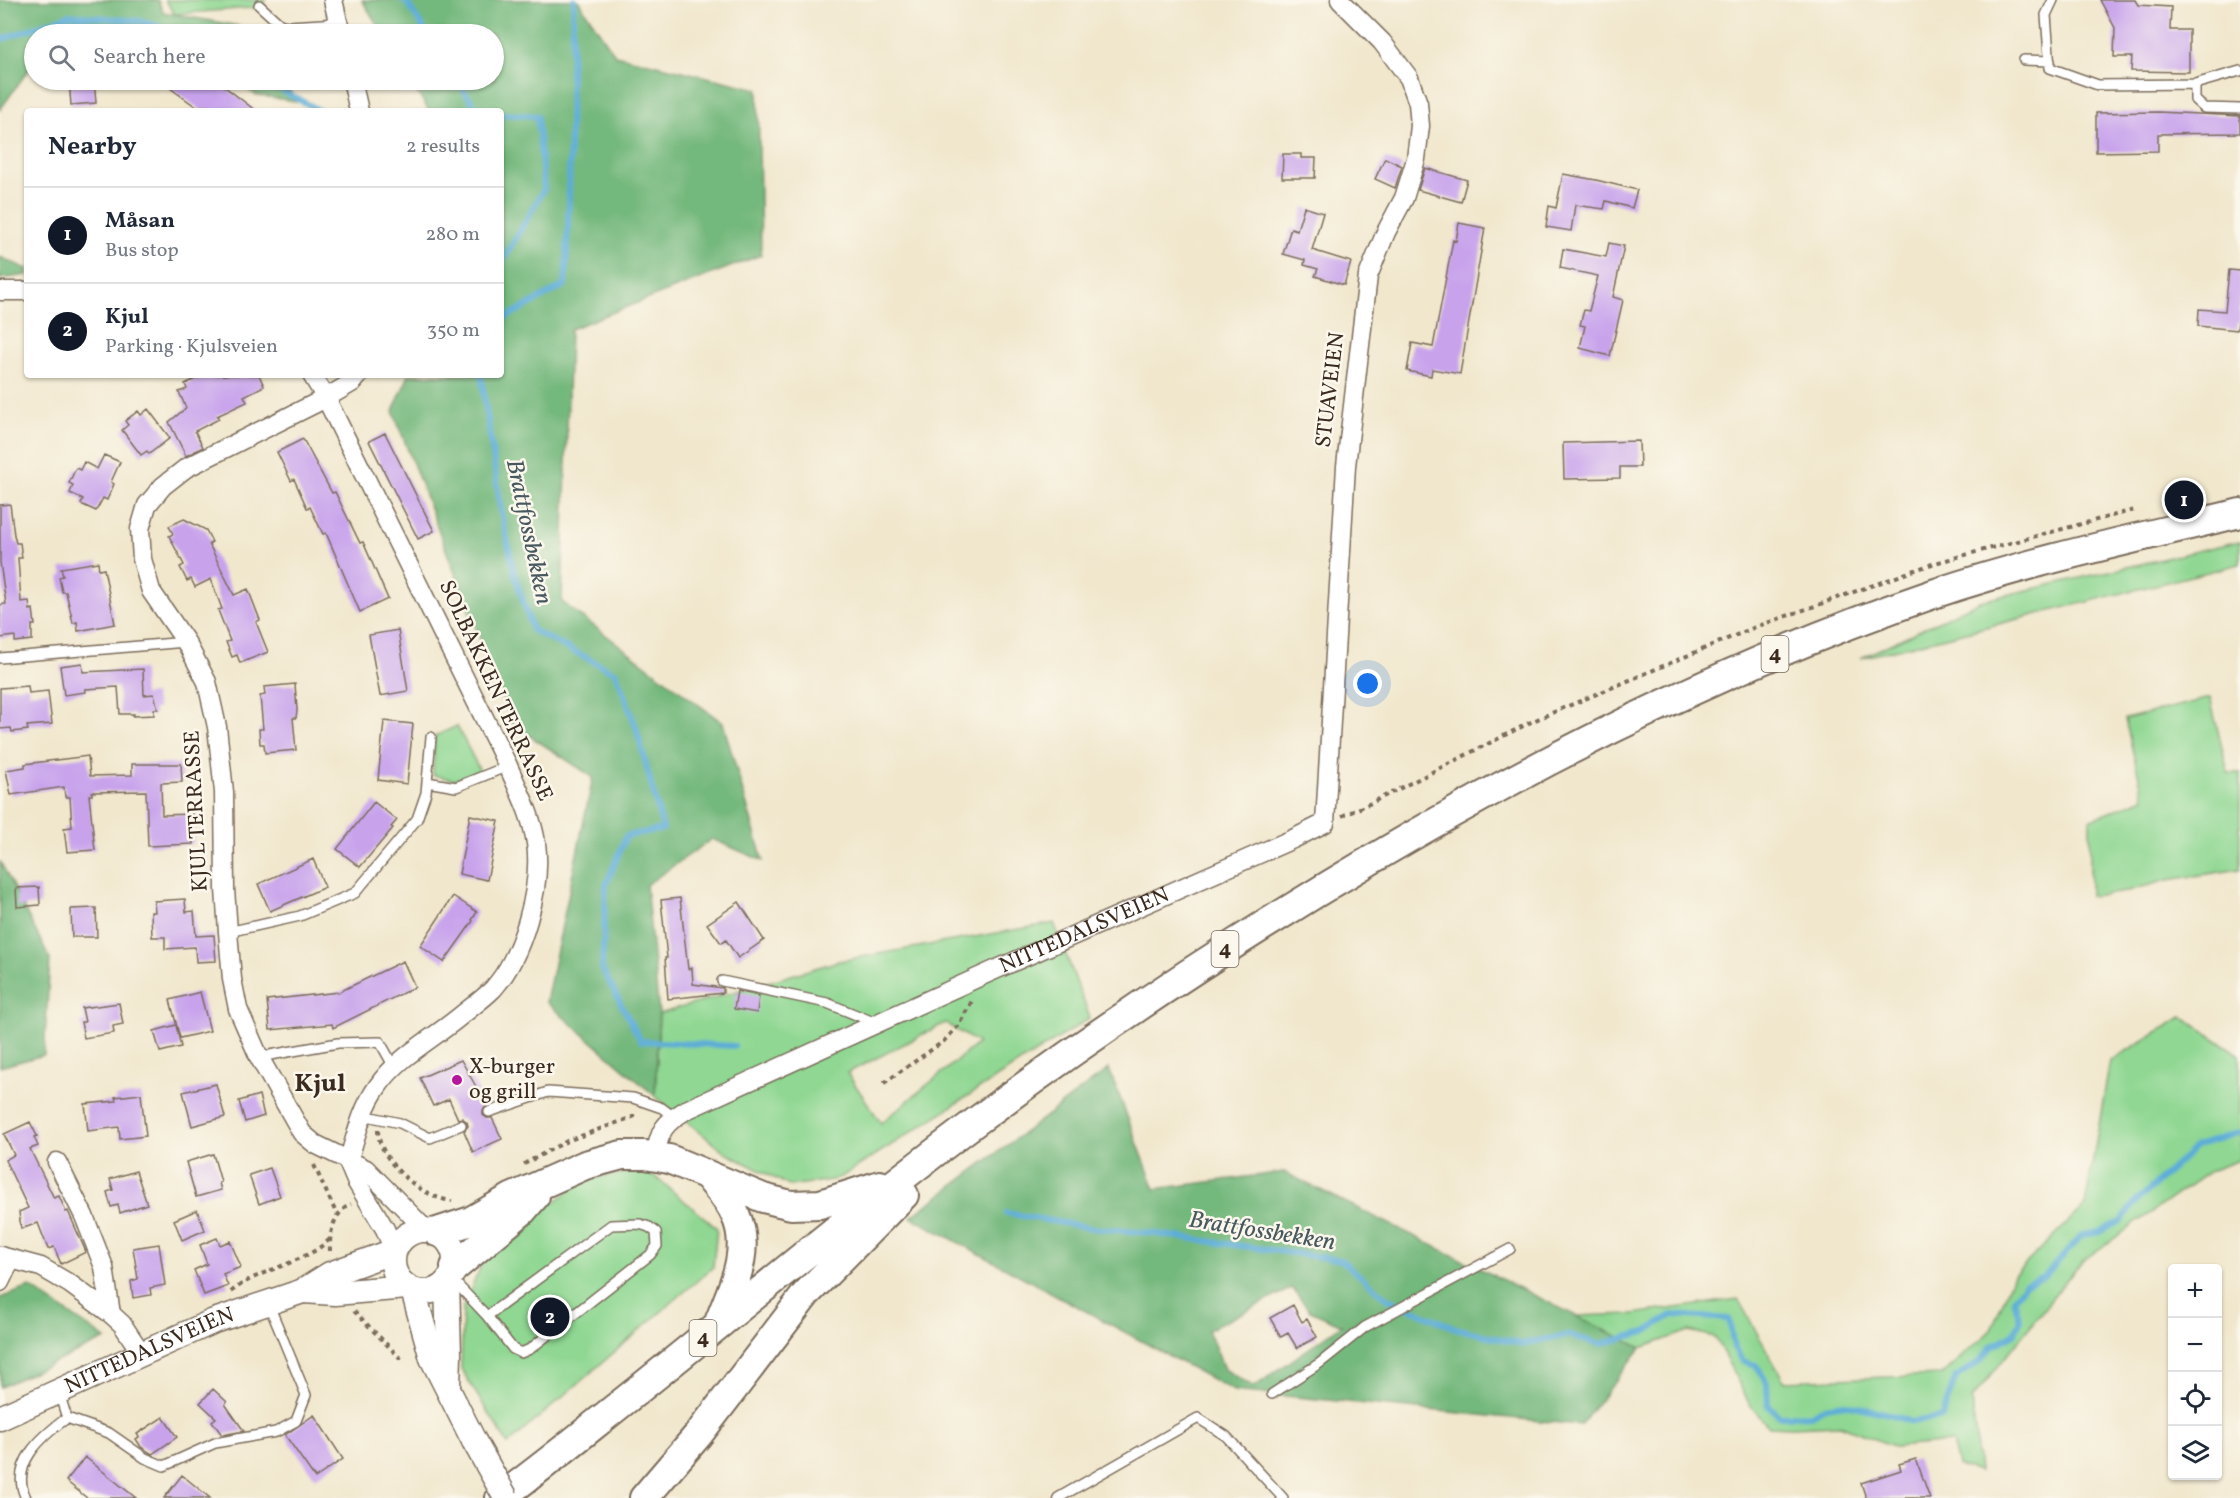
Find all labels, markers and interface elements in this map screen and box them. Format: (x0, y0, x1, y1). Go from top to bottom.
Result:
search box (24, 24, 504, 90)
icon: search (45, 41, 78, 74)
text: Search here (93, 42, 206, 73)
text: Nearby (48, 129, 137, 165)
text: 2 results (406, 133, 480, 161)
text: Måsan (105, 206, 175, 237)
text: 1 (63, 221, 72, 249)
text: 280 m (425, 221, 480, 249)
text: Bus stop (105, 237, 179, 265)
text: Kjul (105, 302, 149, 333)
text: 2 (62, 317, 73, 345)
text: 350 m (427, 317, 480, 345)
street label: STUAVEIEN (1309, 331, 1353, 449)
text: Parking · Kjulsveien (105, 333, 278, 361)
water label: Brattfossbekken (496, 456, 560, 608)
pin: 1 (2164, 478, 2204, 522)
street label: SOLBAKKEN TERRASSE (430, 575, 560, 807)
road number: 4 (1762, 636, 1788, 672)
your location (1353, 669, 1382, 698)
street label: KJUL TERRASSE (177, 729, 217, 893)
street label: NITTEDALSVEIEN (994, 880, 1174, 982)
road number: 4 (1212, 931, 1238, 967)
place label: X-burger og grill (469, 1052, 555, 1108)
district label: Kjul (294, 1066, 346, 1102)
marker: X-burger og grill (450, 1073, 464, 1087)
water label: Brattfossbekken (1186, 1204, 1338, 1260)
map controls (2168, 1264, 2222, 1480)
button: + (2168, 1264, 2222, 1318)
pin: 2 (530, 1294, 570, 1340)
street label: NITTEDALSVEIEN (60, 1300, 238, 1402)
button: − (2168, 1318, 2222, 1372)
road number: 4 (690, 1320, 716, 1356)
button: locate (2168, 1372, 2222, 1426)
button: layers (2168, 1426, 2222, 1480)

